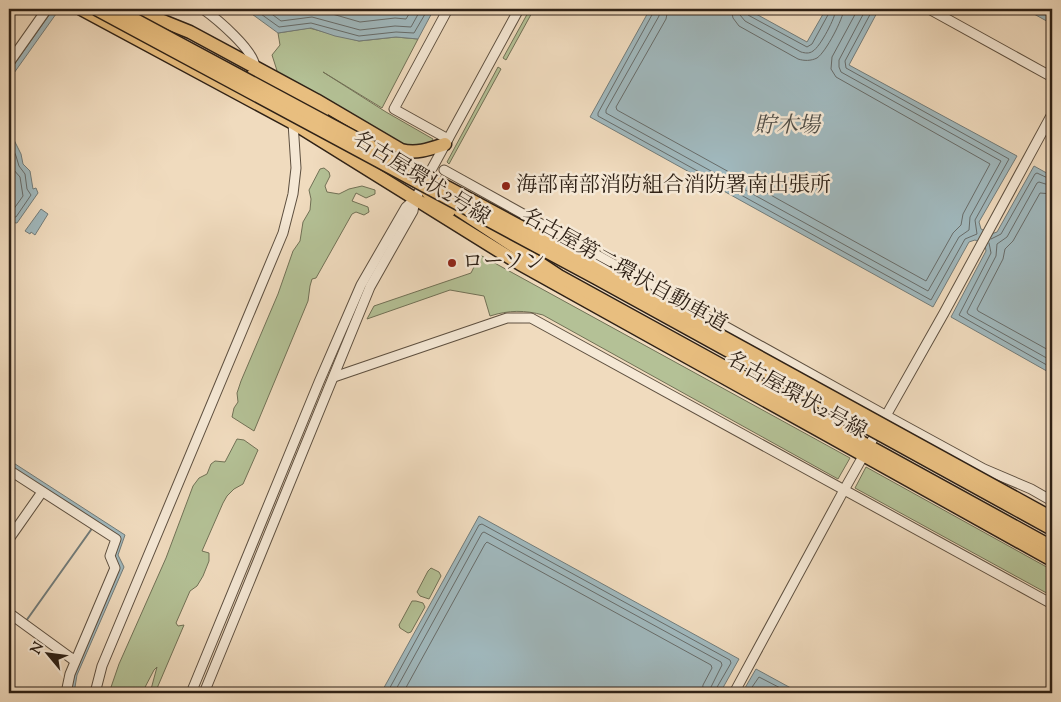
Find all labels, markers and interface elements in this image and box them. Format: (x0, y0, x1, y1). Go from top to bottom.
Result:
water label: 貯木場 (754, 111, 822, 143)
street label: 名古屋環状2号線 (347, 125, 495, 233)
place label: 海部南部消防組合消防署南出張所 (516, 171, 831, 201)
marker: 海部南部消防組合消防署南出張所 (500, 180, 512, 192)
street label: 名古屋第二環状自動車道 (516, 202, 732, 340)
place label: ローソン (462, 248, 545, 278)
marker: ローソン (446, 257, 458, 269)
street label: 名古屋環状2号線 (720, 345, 872, 447)
north arrow (22, 630, 72, 680)
text: N (27, 639, 50, 658)

